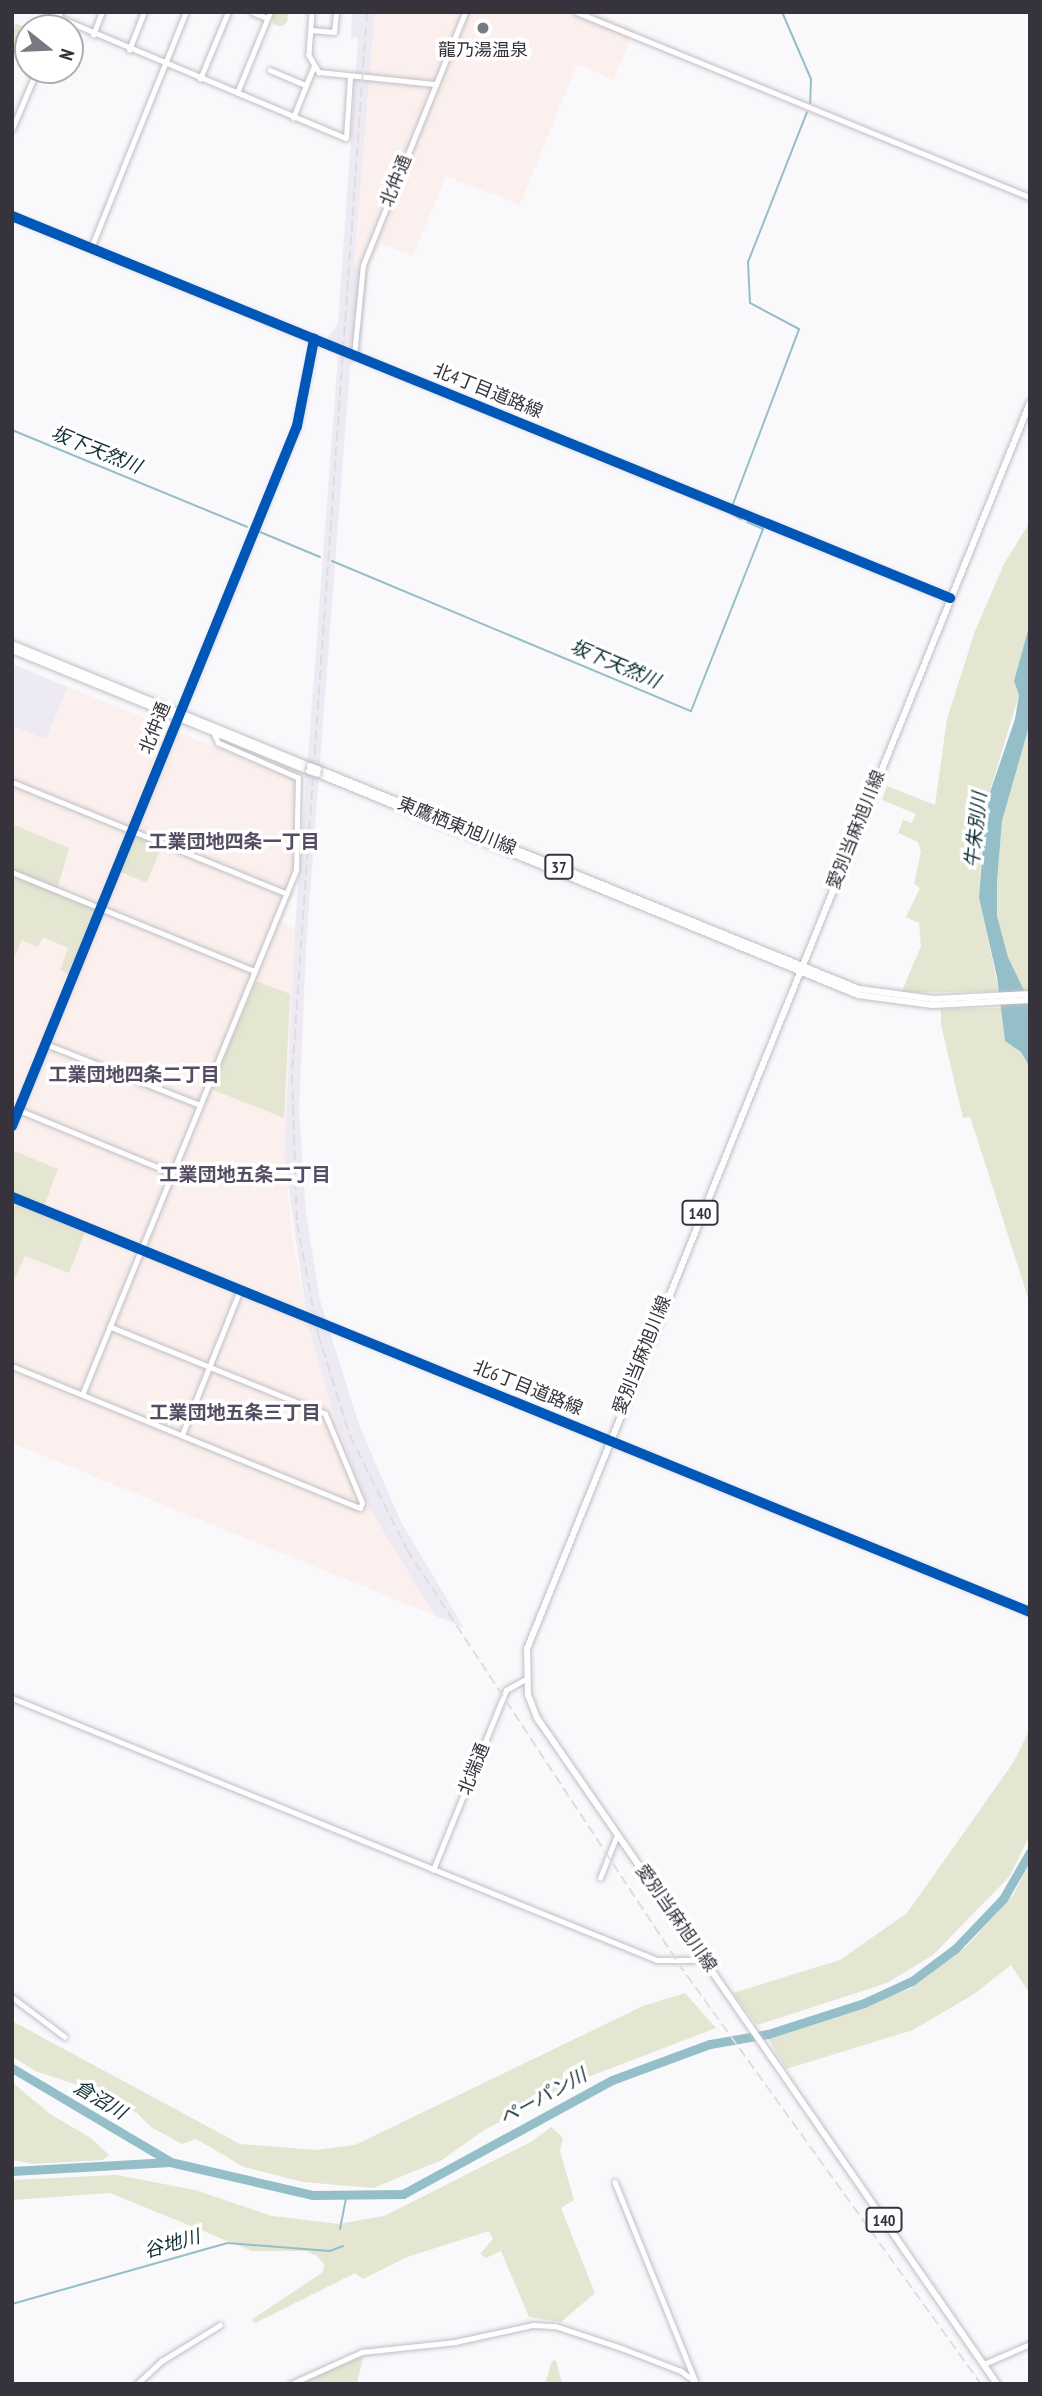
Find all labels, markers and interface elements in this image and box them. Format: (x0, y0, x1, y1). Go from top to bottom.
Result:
north arrow (14, 14, 84, 84)
marker: 龍乃湯温泉 (475, 20, 491, 36)
place label: 龍乃湯温泉 (438, 39, 528, 61)
text: N (54, 46, 80, 63)
street label: 北仲通 (376, 152, 416, 210)
street label: 北4丁目道路線 (430, 359, 546, 423)
water label: 坂下天然川 (48, 422, 144, 478)
water label: 坂下天然川 (567, 635, 663, 693)
street label: 北仲通 (135, 699, 175, 757)
street label: 愛別当麻旭川線 (822, 768, 890, 892)
water label: 牛朱別川 (961, 791, 991, 869)
street label: 東鷹栖東旭川線 (395, 792, 519, 860)
district label: 工業団地四条一丁目 (149, 831, 319, 853)
road number: 37 (543, 854, 575, 880)
district label: 工業団地四条二丁目 (49, 1064, 219, 1086)
district label: 工業団地五条二丁目 (160, 1164, 330, 1186)
road number: 140 (681, 1200, 719, 1226)
street label: 愛別当麻旭川線 (608, 1293, 676, 1417)
street label: 北6丁目道路線 (470, 1356, 586, 1420)
district label: 工業団地五条三丁目 (150, 1402, 320, 1424)
street label: 北端通 (454, 1740, 494, 1798)
street label: 愛別当麻旭川線 (631, 1860, 721, 1976)
water label: ペーパン川 (496, 2064, 590, 2130)
water label: 倉沼川 (70, 2076, 130, 2124)
road number: 140 (865, 2208, 903, 2232)
water label: 谷地川 (141, 2225, 203, 2263)

